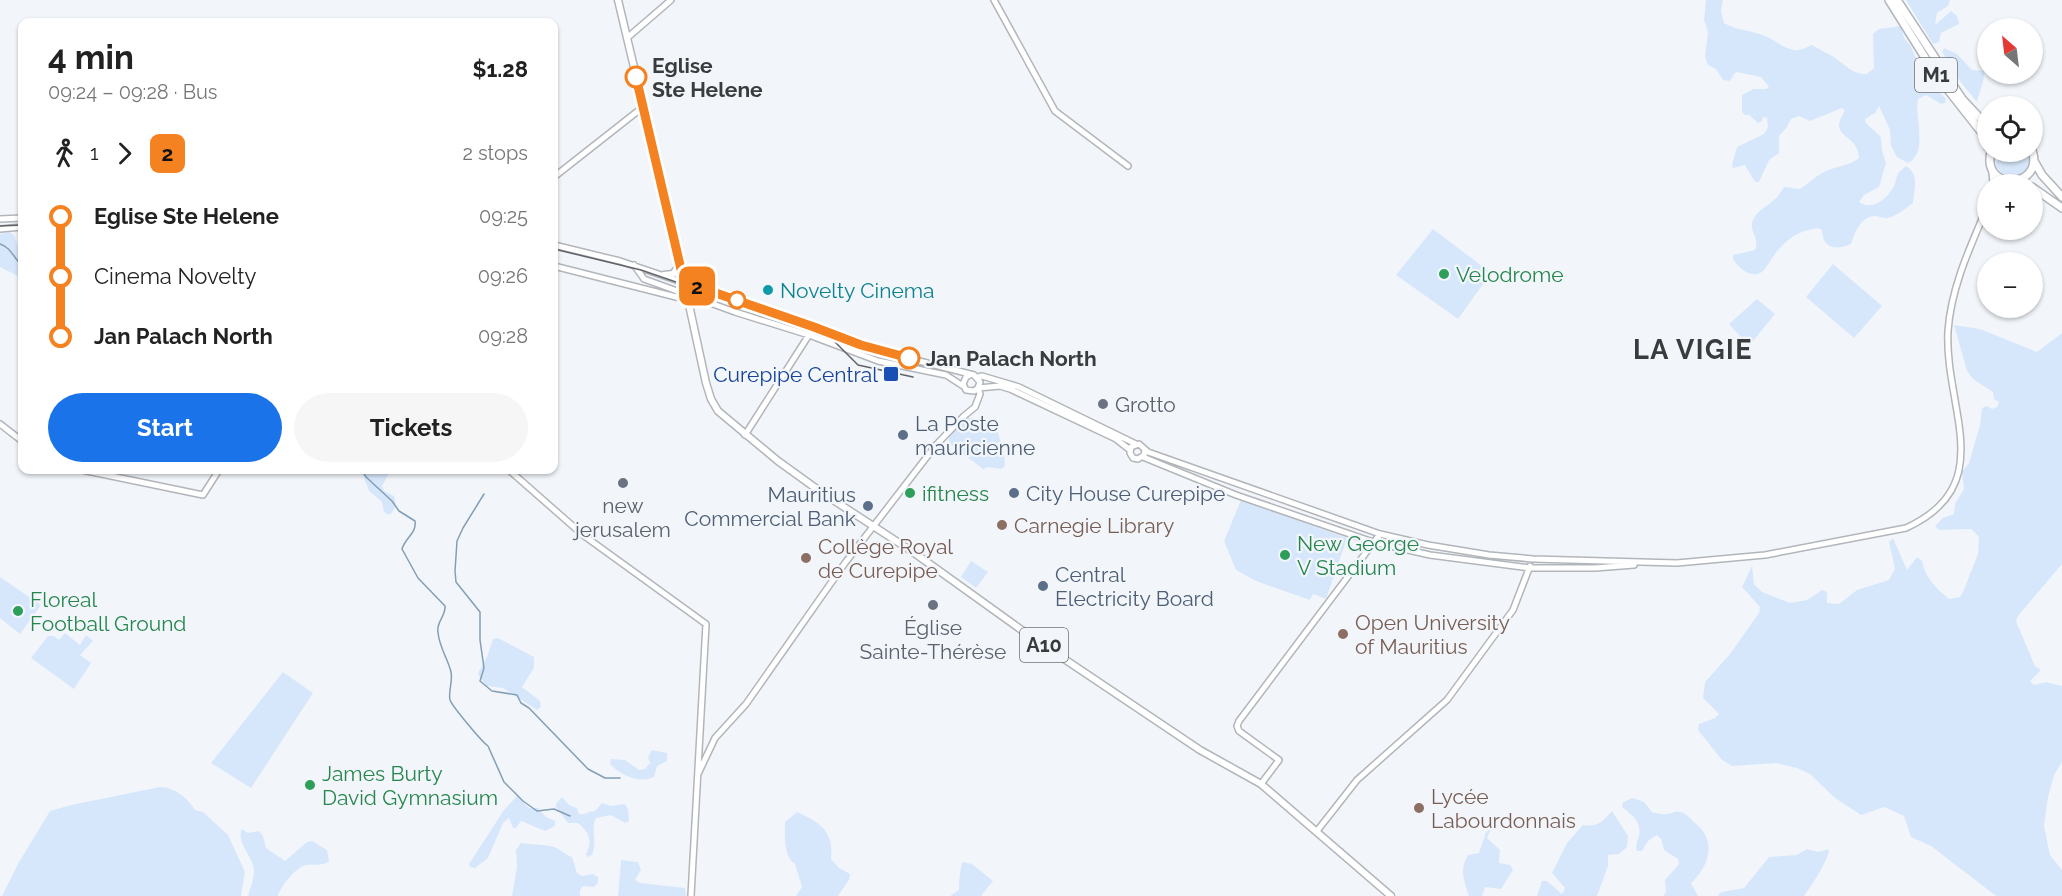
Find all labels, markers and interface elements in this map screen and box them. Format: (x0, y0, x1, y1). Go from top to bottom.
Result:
north arrow (1977, 18, 2043, 84)
map controls (1977, 18, 2043, 318)
text: 4 min (48, 38, 134, 77)
place label: Eglise Ste Helene (652, 53, 763, 102)
text: $1.28 (473, 56, 528, 82)
road number: M1 (1915, 58, 1957, 92)
marker: Eglise Ste Helene (625, 66, 647, 88)
text: 09:24 – 09:28 · Bus (48, 80, 218, 104)
button: locate (1977, 96, 2043, 162)
icon: walk (48, 137, 81, 170)
icon: forward (108, 137, 141, 170)
text: 1 (90, 141, 99, 165)
text: 2 (162, 141, 173, 166)
text: 2 stops (462, 141, 528, 165)
button: + (1977, 174, 2043, 240)
text: Eglise Ste Helene (94, 203, 279, 229)
text: 09:25 (479, 204, 528, 228)
button: − (1977, 252, 2043, 318)
place label: Velodrome (1456, 262, 1564, 287)
text: Cinema Novelty (94, 263, 256, 289)
text: 09:26 (478, 264, 528, 288)
line badge: 2 (678, 266, 716, 306)
marker: Velodrome (1437, 267, 1451, 281)
text: 2 (691, 274, 703, 299)
place label: Novelty Cinema (780, 278, 935, 303)
marker: Novelty Cinema (761, 283, 775, 297)
unlabelled marker (728, 291, 746, 309)
text: Jan Palach North (94, 323, 273, 349)
text: 09:28 (478, 324, 528, 348)
district label: LA VIGIE (1633, 334, 1753, 365)
place label: Jan Palach North (926, 346, 1097, 371)
marker: Jan Palach North (898, 347, 920, 369)
place label: Curepipe Central (713, 362, 878, 387)
marker: Curepipe Central (882, 365, 900, 383)
place label: Grotto (1115, 392, 1176, 417)
button: Start (48, 393, 282, 462)
button: Tickets (294, 393, 528, 462)
marker: Grotto (1096, 397, 1110, 411)
place label: La Poste mauricienne (915, 411, 1035, 460)
marker: La Poste mauricienne (896, 428, 910, 442)
marker: new jerusalem (616, 476, 630, 490)
place label: ifitness (922, 481, 989, 506)
place label: City House Curepipe (1026, 481, 1225, 506)
place label: Mauritius Commercial Bank (684, 482, 856, 531)
marker: ifitness (903, 486, 917, 500)
marker: City House Curepipe (1007, 486, 1021, 500)
place label: new jerusalem (572, 493, 671, 542)
marker: Mauritius Commercial Bank (861, 499, 875, 513)
place label: Carnegie Library (1014, 513, 1174, 538)
marker: Carnegie Library (995, 518, 1009, 532)
place label: New George V Stadium (1297, 531, 1419, 580)
place label: Collège Royal de Curepipe (818, 534, 953, 583)
marker: New George V Stadium (1278, 548, 1292, 562)
marker: Collège Royal de Curepipe (799, 551, 813, 565)
place label: Central Electricity Board (1055, 562, 1214, 611)
marker: Central Electricity Board (1036, 579, 1050, 593)
place label: Floreal Football Ground (30, 587, 186, 636)
marker: Église Sainte-Thérèse (926, 598, 940, 612)
marker: Floreal Football Ground (11, 604, 25, 618)
place label: Open University of Mauritius (1355, 610, 1510, 659)
place label: Église Sainte-Thérèse (860, 615, 1006, 664)
marker: Open University of Mauritius (1336, 627, 1350, 641)
road number: A10 (1020, 628, 1068, 662)
place label: James Burty David Gymnasium (322, 761, 498, 810)
marker: James Burty David Gymnasium (303, 778, 317, 792)
place label: Lycée Labourdonnais (1431, 784, 1576, 833)
marker: Lycée Labourdonnais (1412, 801, 1426, 815)

